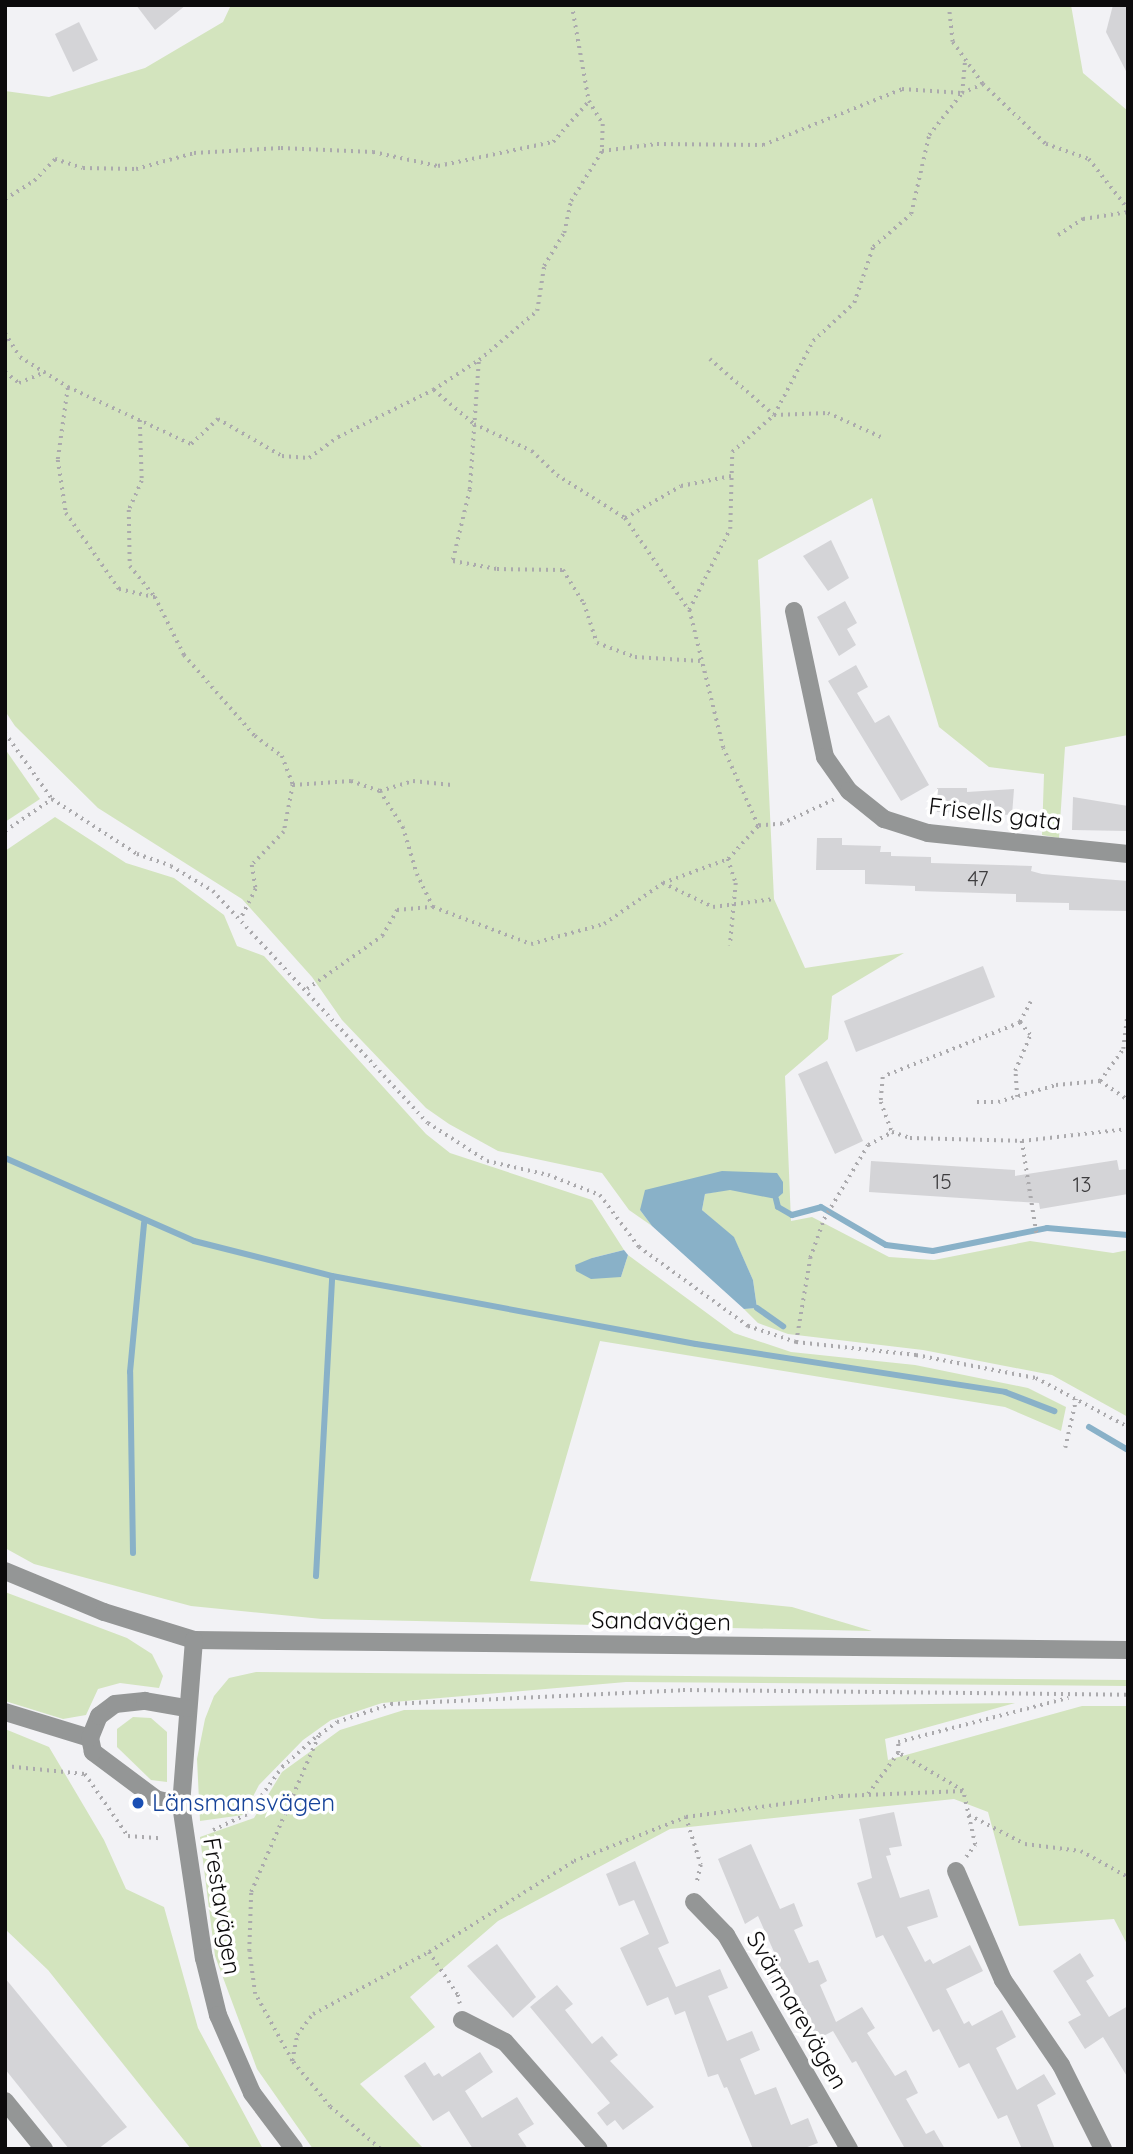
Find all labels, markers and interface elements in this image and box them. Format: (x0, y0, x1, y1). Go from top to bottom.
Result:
street label: Frisells gata (927, 792, 1063, 836)
house number: 47 (967, 865, 989, 891)
house number: 15 (932, 1168, 952, 1194)
house number: 13 (1073, 1171, 1091, 1197)
street label: Sandavägen (591, 1605, 731, 1637)
place label: Länsmansvägen (152, 1789, 335, 1817)
marker: Länsmansvägen (130, 1795, 146, 1811)
street label: Frestavägen (197, 1835, 247, 1977)
street label: Svärmarevägen (740, 1926, 854, 2094)

